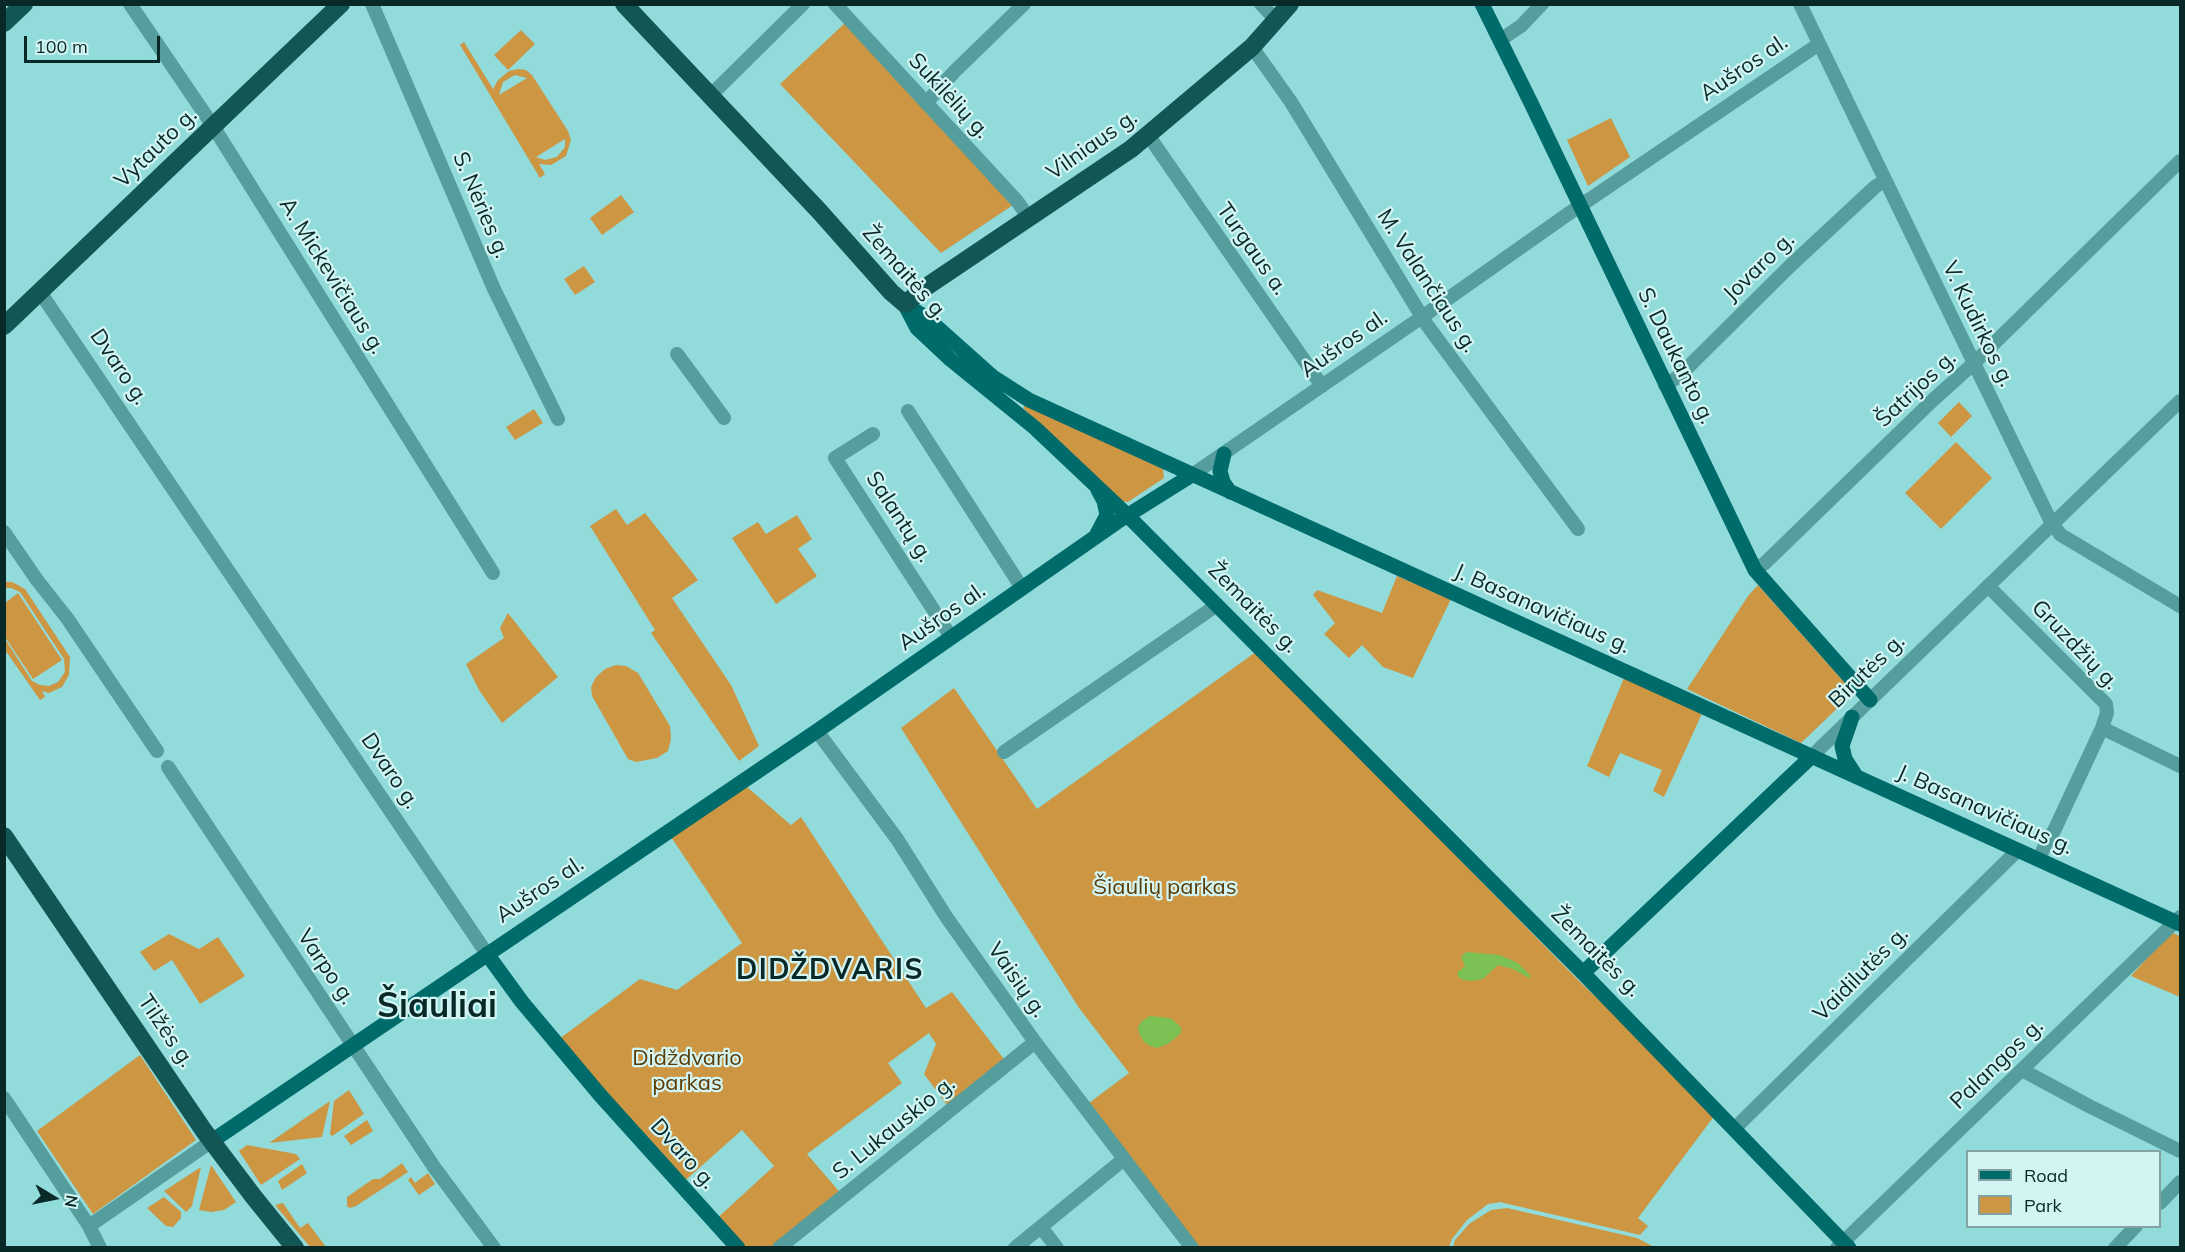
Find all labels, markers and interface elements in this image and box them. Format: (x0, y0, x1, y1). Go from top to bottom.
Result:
scale bar (27, 24, 164, 62)
street label: Aušros al. (1695, 29, 1793, 107)
text: 100 m (35, 35, 88, 58)
street label: Sukilėlių g. (903, 48, 995, 144)
street label: Vytauto g. (109, 102, 203, 194)
street label: Vilniaus g. (1042, 104, 1142, 186)
street label: S. Nėries g. (447, 148, 515, 262)
street label: A. Mickevičiaus g. (273, 193, 391, 359)
street label: Turgaus a. (1211, 198, 1293, 300)
street label: M. Valančiaus g. (1371, 205, 1483, 357)
street label: Žemaitės g. (857, 220, 953, 326)
street label: Jovaro g. (1718, 227, 1800, 307)
street label: V. Kudirkos g. (1936, 257, 2020, 391)
street label: S. Daukanto g. (1632, 284, 1720, 428)
street label: Aušros al. (1295, 304, 1393, 384)
street label: Dvaro g. (84, 324, 154, 410)
street label: Šatrijos g. (1870, 345, 1962, 433)
street label: Salantų g. (860, 467, 938, 567)
street label: Žemaitės g. (1202, 557, 1304, 659)
street label: J. Basanavičiaus g. (1450, 558, 1634, 660)
street label: Aušros al. (893, 577, 991, 657)
street label: Gruzdžių g. (2026, 595, 2124, 695)
street label: Birutės g. (1824, 628, 1910, 714)
street label: Dvaro g. (355, 728, 425, 814)
street label: J. Basanavičiaus g. (1893, 759, 2077, 861)
street label: Aušros al. (491, 851, 589, 929)
park label: Šiaulių parkas (1093, 874, 1237, 900)
street label: Žemaitės g. (1545, 901, 1647, 1003)
street label: Vaidilutės g. (1808, 921, 1914, 1027)
street label: Varpo g. (291, 924, 361, 1010)
street label: Vaisių g. (982, 937, 1052, 1023)
district label: DIDŽDVARIS (736, 954, 924, 988)
district label: Šiauliai (377, 987, 497, 1027)
street label: Tilžės g. (132, 990, 200, 1072)
street label: Palangos g. (1945, 1013, 2049, 1115)
park label: Didždvario parkas (632, 1045, 742, 1096)
street label: S. Lukauskio g. (827, 1071, 961, 1185)
street label: Dvaro g. (645, 1113, 721, 1195)
legend (1966, 1150, 2161, 1228)
text: Road (2024, 1164, 2068, 1187)
north arrow (24, 1168, 84, 1228)
text: N (61, 1193, 83, 1209)
text: Park (2024, 1194, 2062, 1217)

